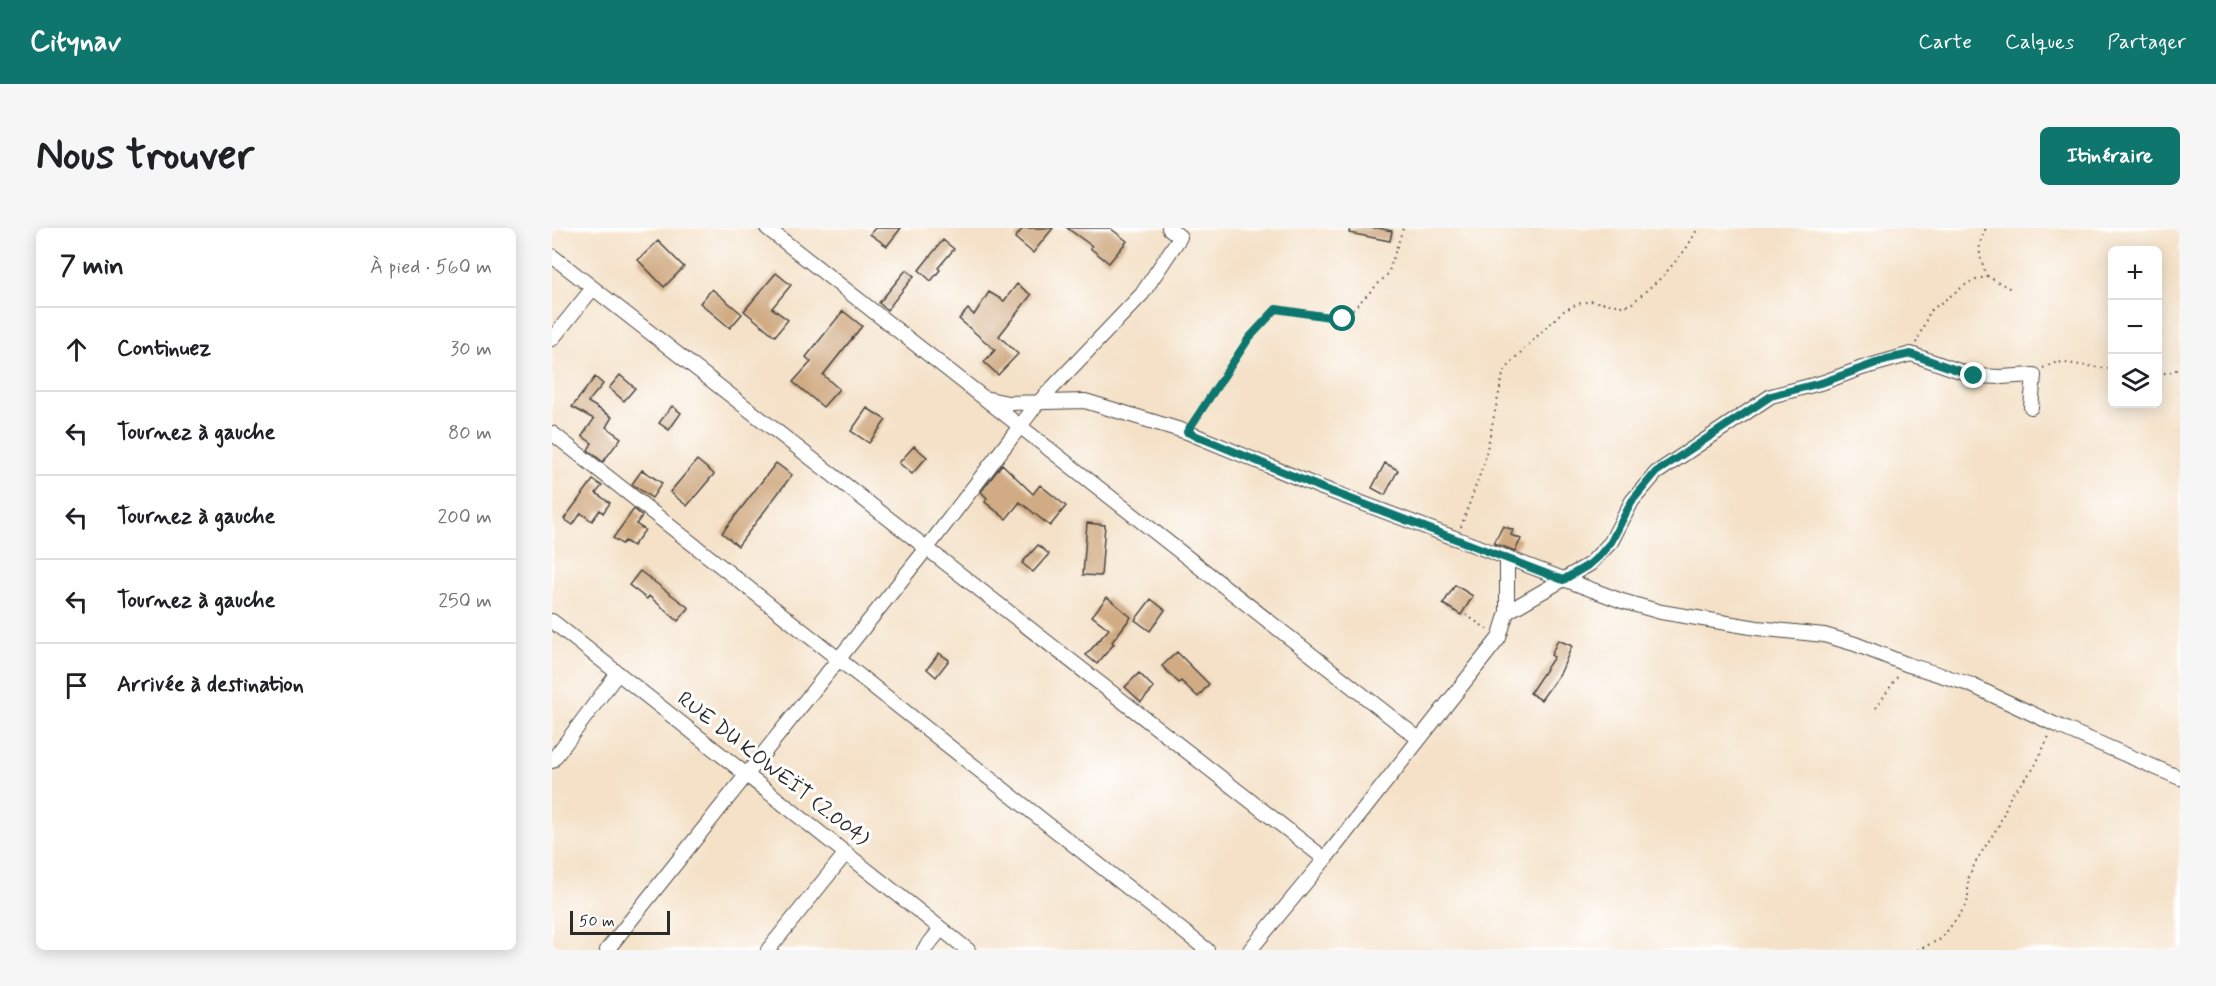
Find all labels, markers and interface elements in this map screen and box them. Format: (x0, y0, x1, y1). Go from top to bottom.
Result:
text: Citynav (30, 24, 121, 61)
text: Carte (1918, 28, 1972, 56)
text: Calques (2005, 28, 2074, 56)
text: Partager (2107, 28, 2186, 56)
button: Itinéraire (2040, 127, 2180, 185)
text: Nous trouver (36, 129, 254, 184)
map controls (2108, 246, 2162, 408)
button: + (2108, 246, 2162, 300)
text: 7 min (60, 250, 124, 284)
text: À pied · 560 m (370, 254, 492, 281)
button: − (2108, 300, 2162, 354)
route start (1329, 305, 1355, 331)
icon: ahead (60, 333, 93, 366)
text: Continuez (117, 335, 211, 363)
text: 30 m (450, 336, 492, 363)
button: layers (2108, 354, 2162, 408)
route end (1960, 362, 1986, 388)
icon: left (60, 417, 93, 450)
text: Tournez à gauche (117, 419, 275, 447)
text: 80 m (448, 420, 492, 447)
icon: left (60, 501, 93, 534)
text: Tournez à gauche (117, 503, 275, 531)
text: 200 m (437, 504, 492, 531)
icon: left (60, 585, 93, 618)
text: Tournez à gauche (117, 587, 275, 615)
text: 250 m (438, 588, 492, 615)
icon: arrive (60, 669, 93, 702)
text: Arrivée à destination (117, 671, 304, 699)
street label: RUE DU KOWEÏT (2.004) (671, 685, 875, 853)
scale bar (570, 908, 670, 936)
text: 50 m (579, 911, 615, 932)

